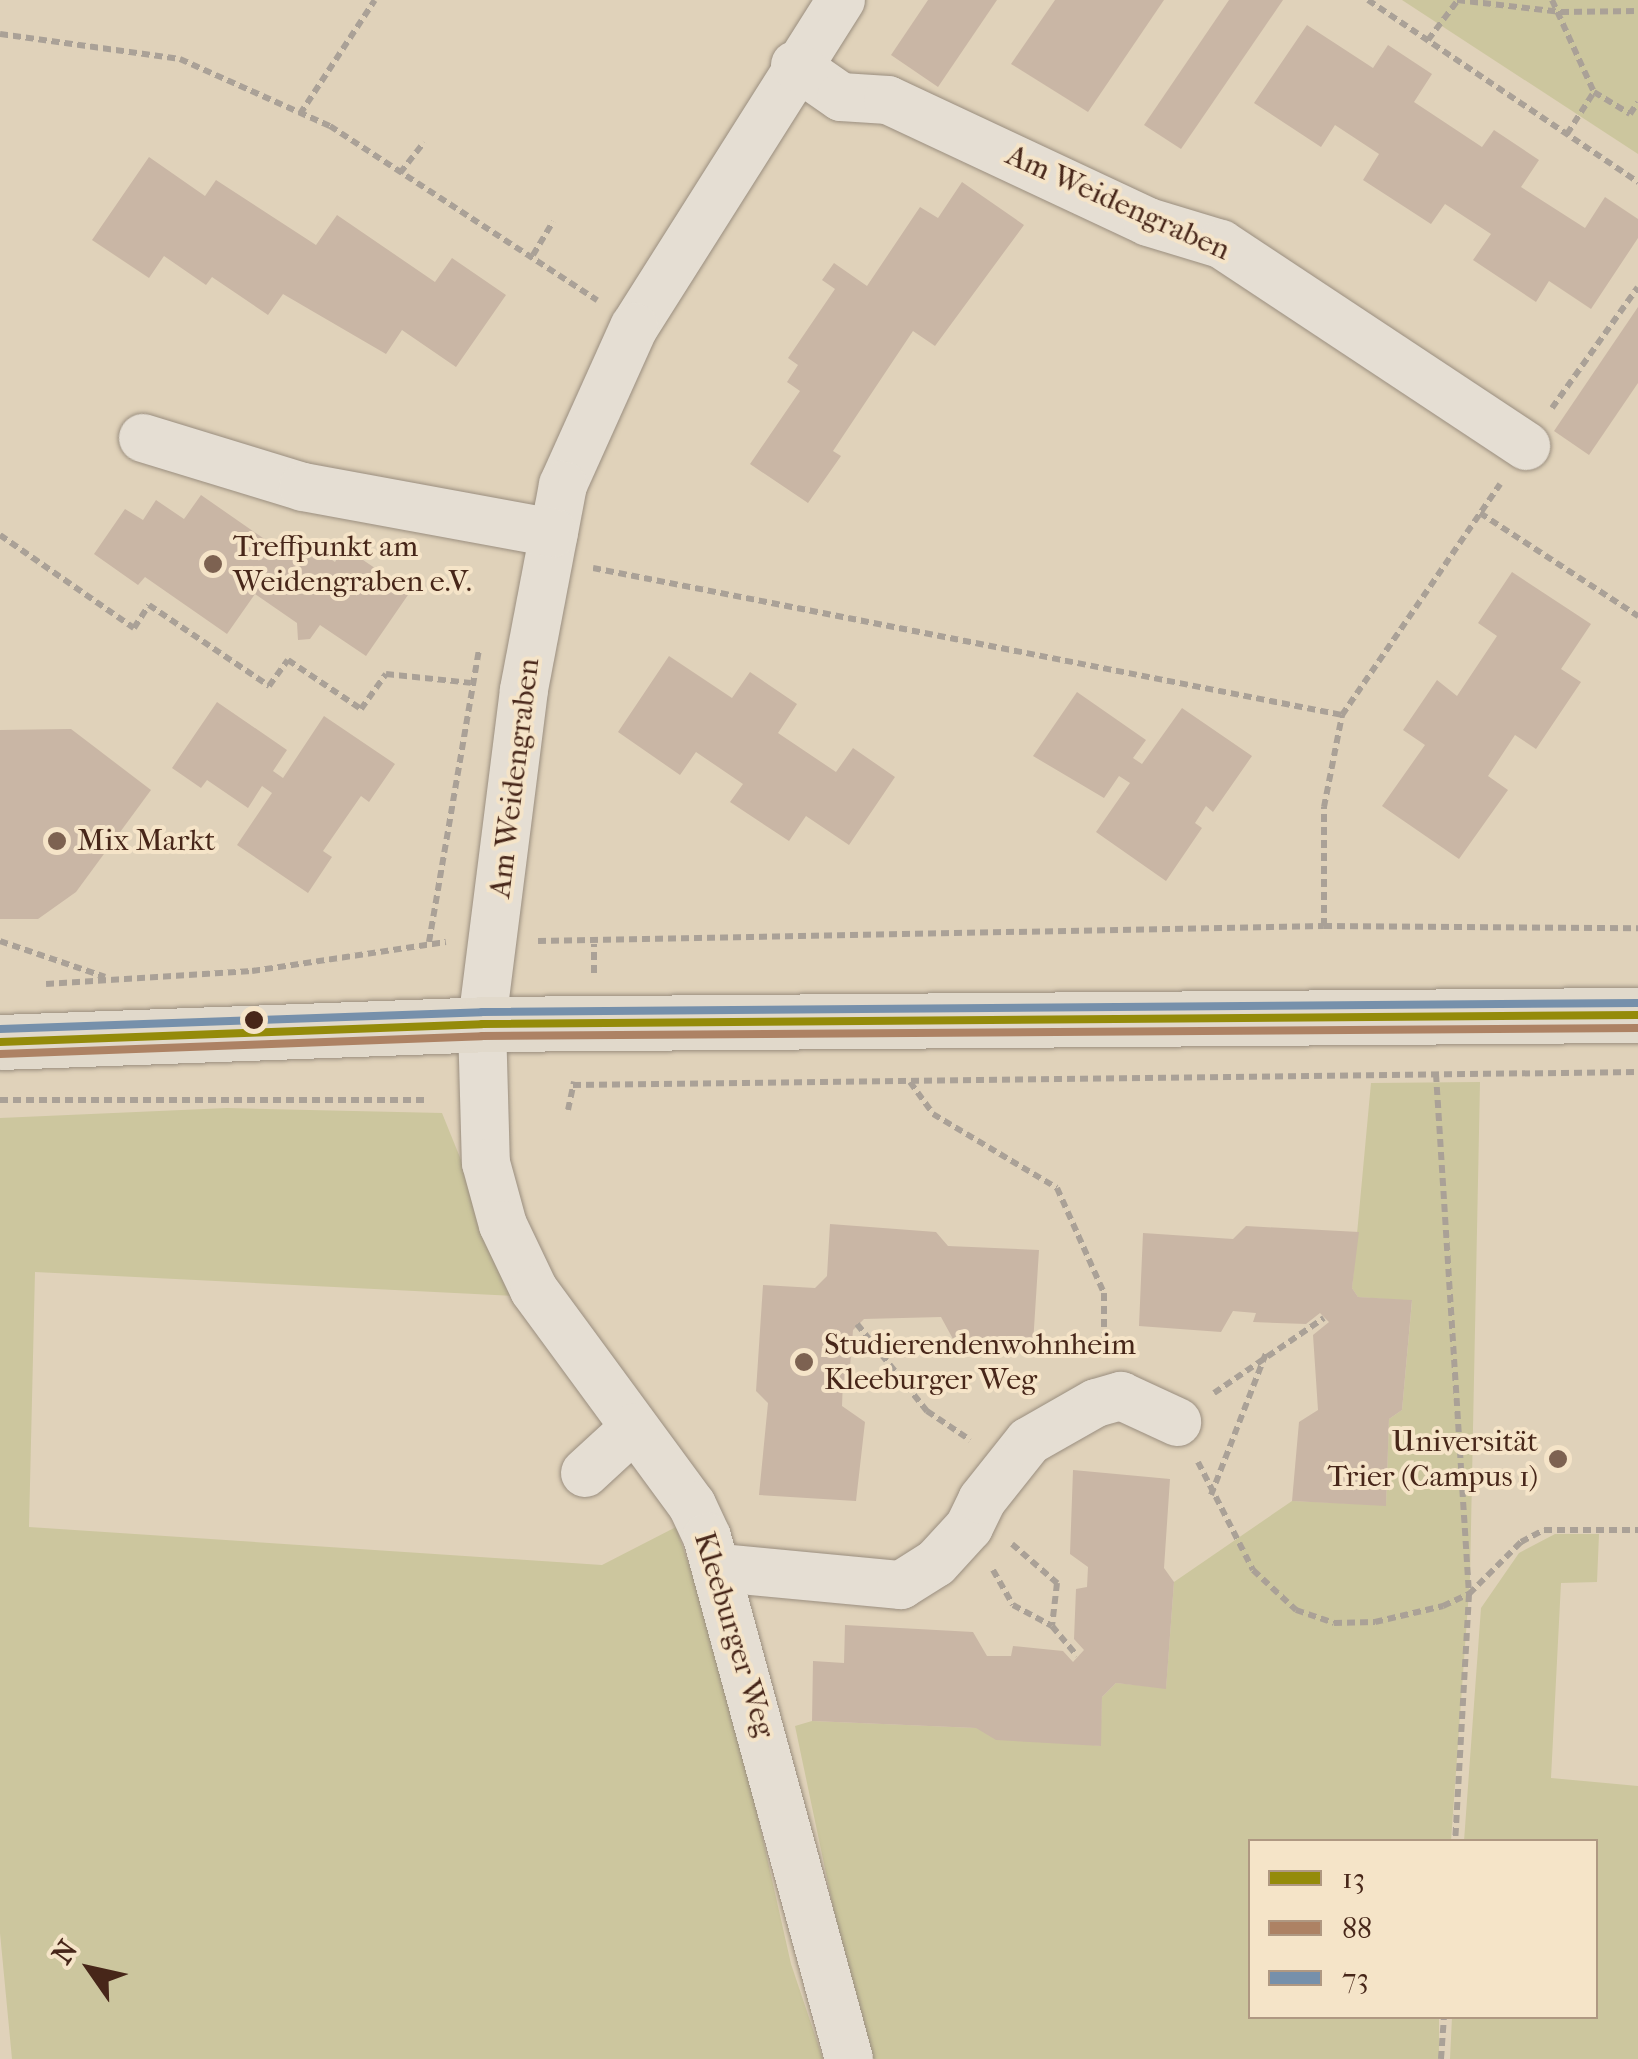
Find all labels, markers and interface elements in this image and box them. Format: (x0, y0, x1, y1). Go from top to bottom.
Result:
street label: Am Weidengraben (1001, 138, 1235, 268)
place label: Treffpunkt am Weidengraben e.V. (233, 529, 472, 600)
marker: Treffpunkt am Weidengraben e.V. (202, 553, 224, 575)
street label: Am Weidengraben (482, 656, 548, 900)
place label: Mix Markt (77, 823, 215, 859)
marker: Mix Markt (46, 830, 68, 852)
unlabelled marker (244, 1010, 264, 1030)
place label: Studierendenwohnheim Kleeburger Weg (824, 1327, 1136, 1398)
marker: Studierendenwohnheim Kleeburger Weg (793, 1351, 815, 1373)
place label: Universität Trier (Campus 1) (1327, 1424, 1538, 1494)
marker: Universität Trier (Campus 1) (1547, 1448, 1569, 1470)
street label: Kleeburger Weg (686, 1528, 782, 1742)
legend (1248, 1839, 1598, 2019)
text: 13 (1342, 1861, 1365, 1896)
text: 88 (1342, 1911, 1372, 1946)
north arrow (40, 1919, 140, 2019)
text: N (45, 1934, 84, 1970)
text: 73 (1342, 1961, 1369, 1996)

